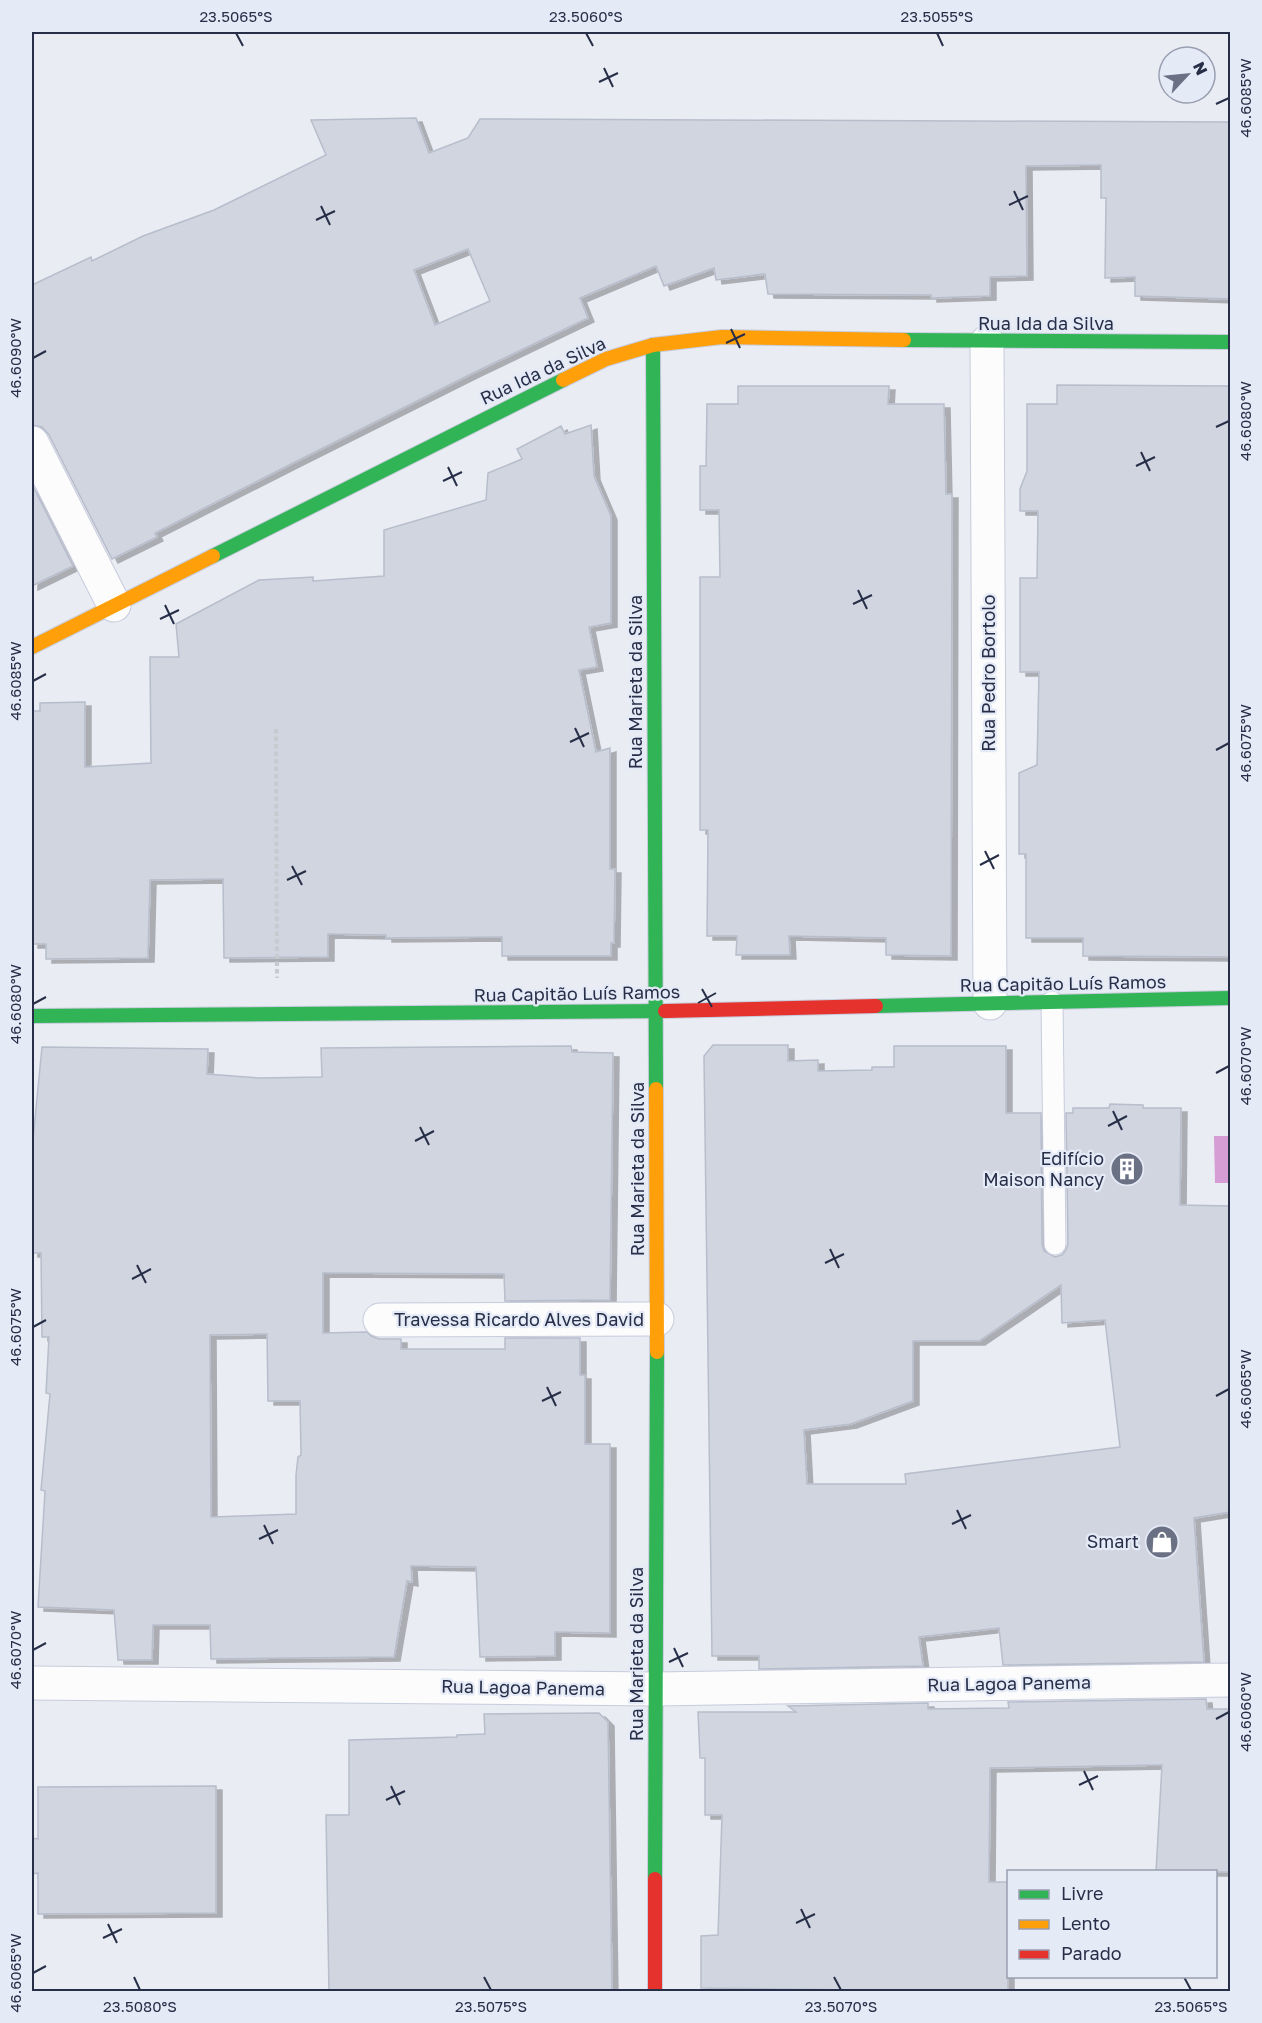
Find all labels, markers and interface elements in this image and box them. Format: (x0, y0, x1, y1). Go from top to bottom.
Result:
text: 23.5065°S (199, 7, 273, 25)
text: 23.5060°S (549, 7, 623, 25)
text: 23.5055°S (901, 7, 973, 25)
north arrow (1157, 45, 1217, 105)
text: 46.6085°W (1236, 58, 1254, 138)
text: N (1189, 59, 1212, 78)
street label: Rua Ida da Silva (978, 312, 1114, 334)
text: 46.6090°W (6, 318, 24, 398)
street label: Rua Ida da Silva (476, 331, 609, 409)
text: 46.6080°W (1236, 381, 1254, 461)
street label: Rua Pedro Bortolo (977, 594, 999, 752)
street label: Rua Marieta da Silva (624, 595, 646, 769)
text: 46.6085°W (6, 641, 24, 721)
text: 46.6075°W (1236, 704, 1254, 782)
text: 46.6080°W (6, 964, 24, 1044)
street label: Rua Capitão Luís Ramos (960, 970, 1166, 996)
street label: Rua Capitão Luís Ramos (474, 980, 680, 1006)
text: 46.6070°W (1236, 1027, 1254, 1105)
street label: Rua Marieta da Silva (626, 1082, 648, 1256)
place label: Edifício Maison Nancy (983, 1147, 1104, 1190)
building icon: Edifício Maison Nancy (1109, 1151, 1145, 1187)
text: 46.6075°W (6, 1288, 24, 1366)
street label: Travessa Ricardo Alves David (394, 1308, 644, 1330)
text: 46.6065°W (1236, 1349, 1254, 1429)
shop icon: Smart (1144, 1524, 1180, 1560)
place label: Smart (1087, 1530, 1139, 1552)
street label: Rua Marieta da Silva (625, 1567, 647, 1741)
text: 46.6070°W (6, 1611, 24, 1689)
street label: Rua Lagoa Panema (927, 1671, 1091, 1695)
text: 46.6060°W (1236, 1672, 1254, 1752)
street label: Rua Lagoa Panema (441, 1675, 605, 1699)
legend (1007, 1870, 1217, 1978)
text: Livre (1061, 1882, 1103, 1904)
text: Lento (1061, 1912, 1110, 1934)
text: 46.6065°W (6, 1933, 24, 2013)
text: Parado (1061, 1942, 1122, 1964)
text: 23.5080°S (103, 1997, 177, 2015)
text: 23.5075°S (455, 1997, 527, 2015)
text: 23.5070°S (805, 1997, 877, 2015)
text: 23.5065°S (1154, 1997, 1228, 2015)

